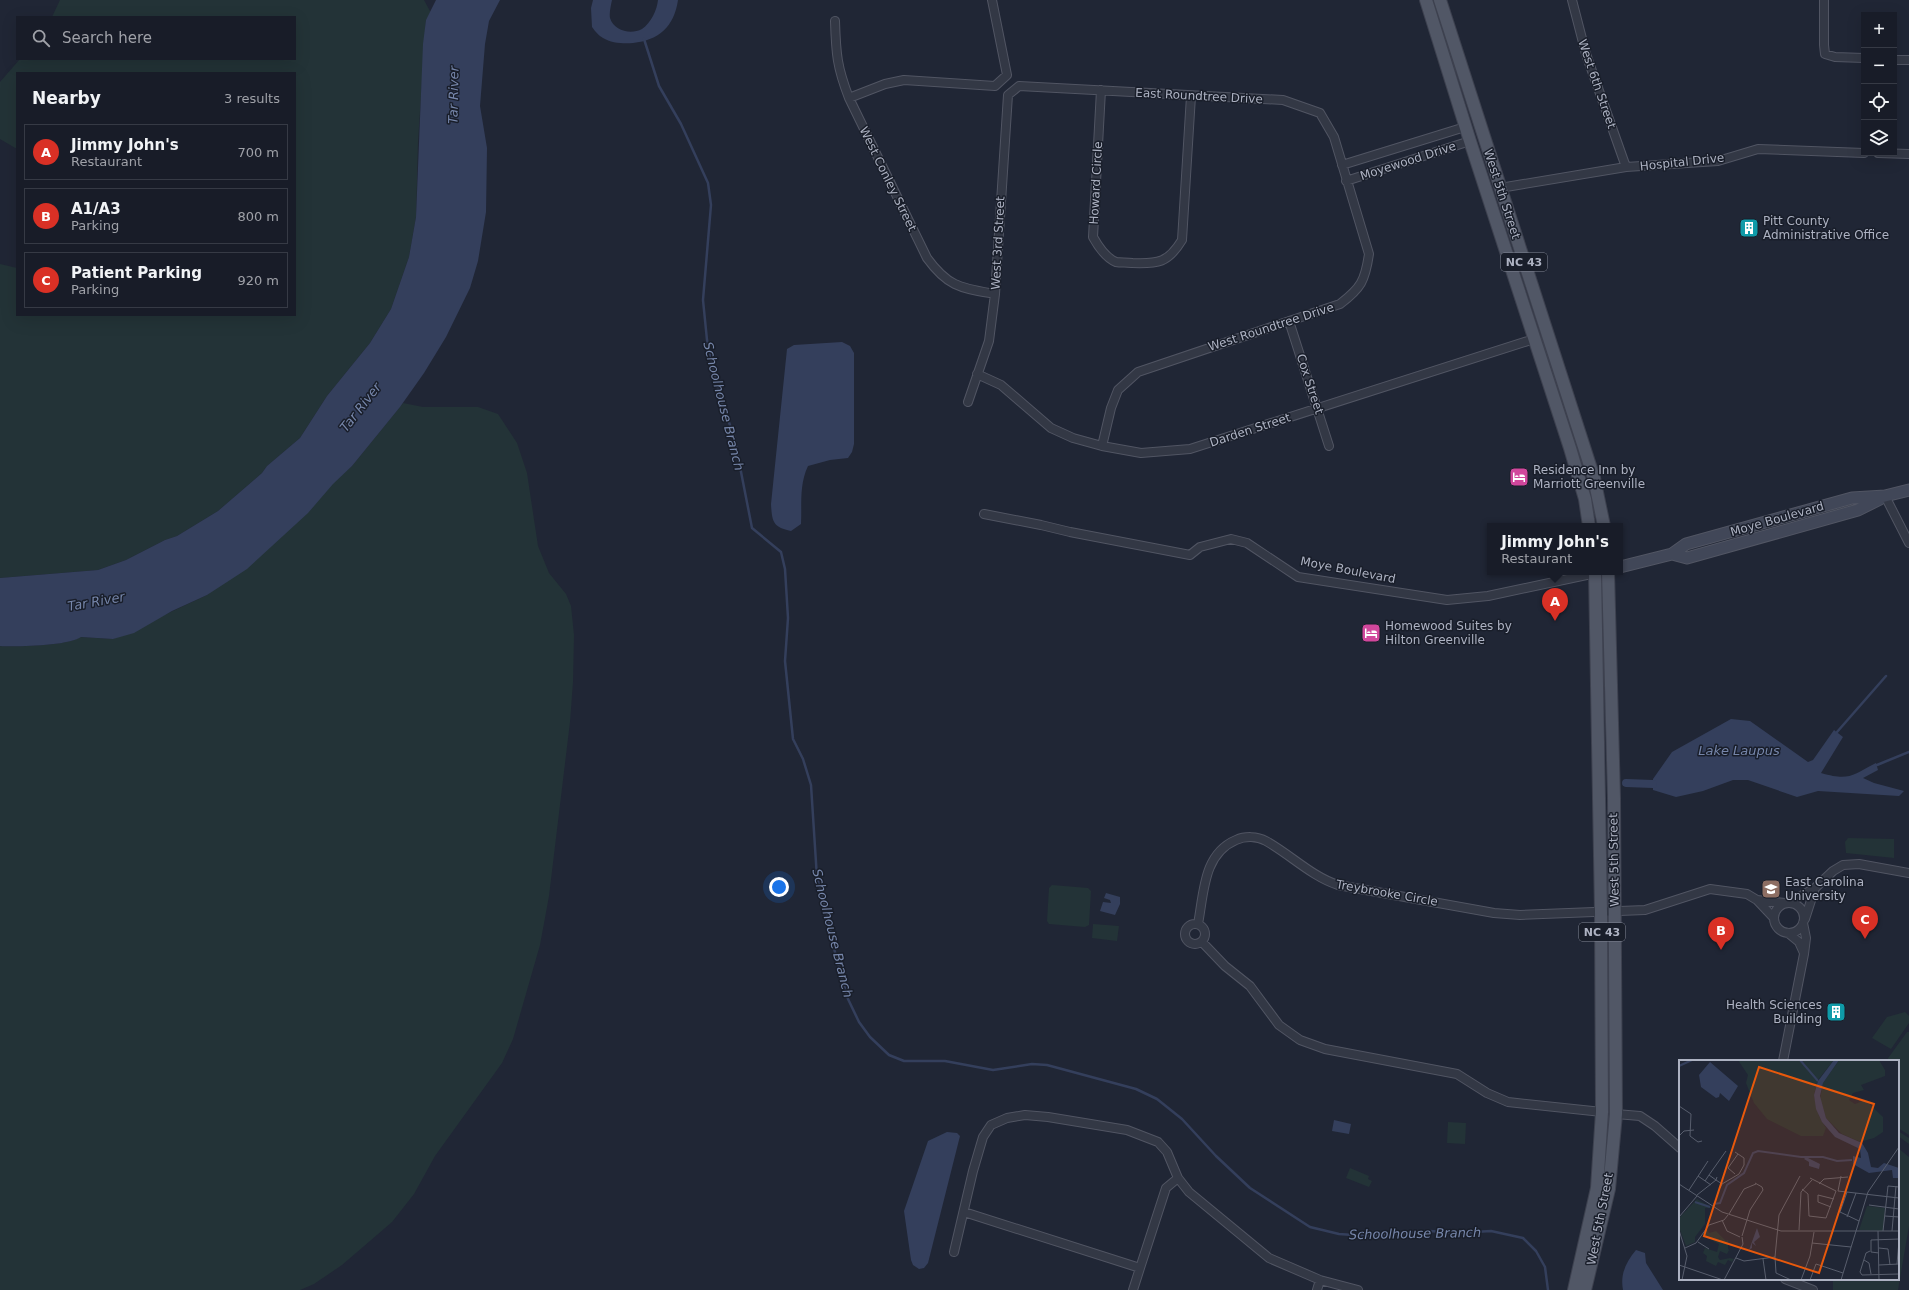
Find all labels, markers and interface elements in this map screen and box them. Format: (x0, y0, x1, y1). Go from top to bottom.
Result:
map controls (1861, 12, 1897, 156)
button: + (1861, 12, 1897, 48)
search box (16, 16, 296, 60)
icon: search (30, 27, 52, 49)
text: Search here (62, 29, 152, 47)
street label: West 6th Street (1575, 37, 1619, 131)
button: − (1861, 48, 1897, 84)
water label: Tar River (445, 64, 462, 124)
button: locate (1861, 84, 1897, 120)
street label: East Roundtree Drive (1135, 86, 1263, 106)
text: Nearby (32, 88, 101, 108)
text: 3 results (224, 91, 280, 106)
button: layers (1861, 120, 1897, 156)
street label: West Conley Street (857, 124, 920, 234)
text: Jimmy John's (71, 136, 179, 154)
street label: Moyewood Drive (1358, 139, 1458, 183)
street label: Howard Circle (1087, 141, 1105, 225)
text: A (41, 145, 51, 160)
text: 700 m (237, 145, 279, 160)
street label: West 5th Street (1481, 147, 1523, 241)
street label: Hospital Drive (1639, 151, 1725, 173)
text: Restaurant (71, 154, 142, 169)
street label: West 3rd Street (989, 196, 1007, 290)
text: A1/A3 (71, 200, 121, 218)
text: B (41, 209, 51, 224)
text: 800 m (237, 209, 279, 224)
place label: Pitt County Administrative Office (1763, 214, 1889, 242)
building icon: Pitt County Administrative Office (1738, 217, 1760, 239)
text: Parking (71, 218, 119, 233)
road number: NC 43 (1501, 253, 1547, 271)
text: Patient Parking (71, 264, 202, 282)
text: C (41, 273, 51, 288)
text: 920 m (237, 273, 279, 288)
text: Parking (71, 282, 119, 297)
street label: West Roundtree Drive (1206, 300, 1336, 354)
water label: Schoolhouse Branch (700, 340, 747, 472)
street label: Cox Street (1294, 352, 1326, 416)
water label: Tar River (337, 379, 385, 435)
street label: Darden Street (1208, 410, 1292, 450)
place label: Residence Inn by Marriott Greenville (1533, 463, 1645, 491)
hotel icon: Residence Inn by Marriott Greenville (1508, 466, 1530, 488)
street label: Moye Boulevard (1729, 499, 1825, 539)
popup (1487, 523, 1623, 575)
text: Jimmy John's (1501, 533, 1609, 551)
text: Restaurant (1501, 551, 1572, 566)
street label: Moye Boulevard (1299, 554, 1397, 586)
pin: A (1542, 588, 1568, 621)
water label: Tar River (66, 589, 127, 614)
place label: Homewood Suites by Hilton Greenville (1385, 619, 1512, 647)
hotel icon: Homewood Suites by Hilton Greenville (1360, 622, 1382, 644)
water label: Lake Laupus (1698, 743, 1780, 758)
street label: West 5th Street (1606, 813, 1622, 907)
water label: Schoolhouse Branch (809, 867, 856, 999)
place label: East Carolina University (1785, 875, 1864, 903)
your location (769, 877, 789, 897)
street label: Treybrooke Circle (1334, 877, 1439, 909)
school or university icon: East Carolina University (1760, 878, 1782, 900)
pin: C (1852, 906, 1878, 939)
pin: B (1708, 917, 1734, 950)
road number: NC 43 (1579, 923, 1625, 941)
place label: Health Sciences Building (1726, 998, 1822, 1026)
building icon: Health Sciences Building (1825, 1001, 1847, 1023)
inset map (1679, 1060, 1899, 1280)
street label: West 5th Street (1584, 1171, 1616, 1266)
water label: Schoolhouse Branch (1349, 1225, 1481, 1242)

